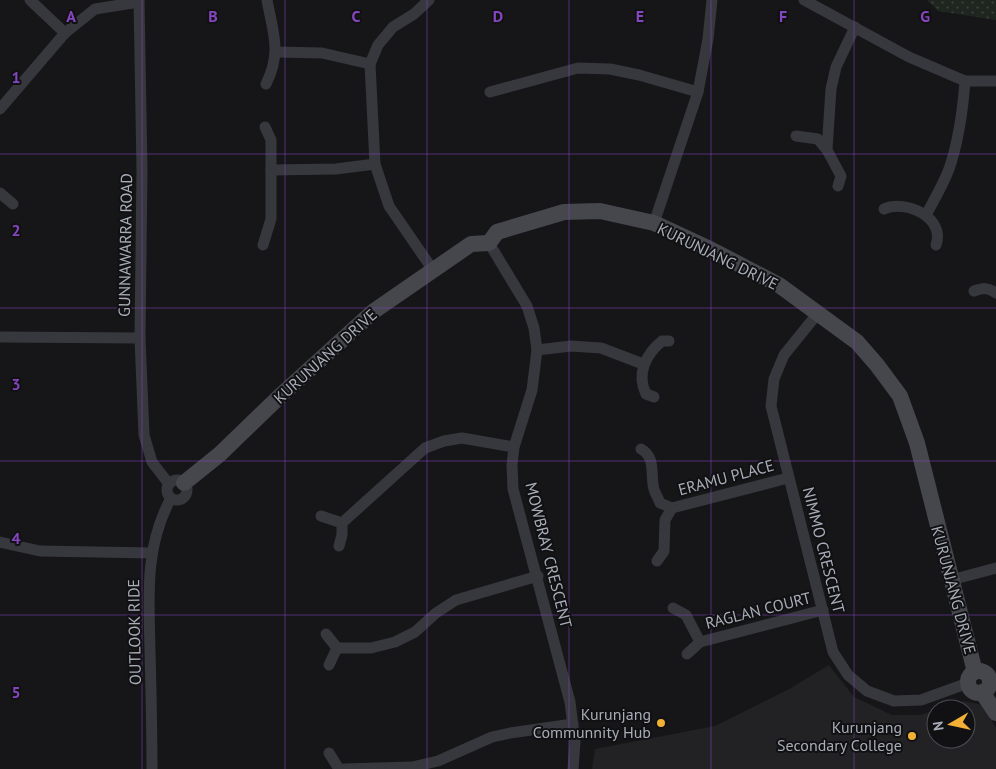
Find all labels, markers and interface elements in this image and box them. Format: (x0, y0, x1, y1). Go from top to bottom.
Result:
text: A (66, 6, 76, 26)
text: B (208, 6, 218, 26)
text: C (352, 6, 361, 26)
text: D (493, 6, 503, 26)
text: E (636, 6, 644, 26)
text: F (779, 6, 787, 26)
text: G (920, 6, 930, 26)
text: 1 (11, 67, 21, 87)
street label: GUNNAWARRA ROAD (114, 173, 136, 317)
street label: KURUNJANG DRIVE (654, 218, 782, 294)
text: 2 (11, 220, 21, 240)
street label: KURUNJANG DRIVE (269, 304, 381, 408)
text: 3 (11, 374, 21, 394)
street label: ERAMU PLACE (676, 455, 776, 499)
street label: MOWBRAY CRESCENT (521, 480, 577, 630)
street label: NIMMO CRESCENT (799, 485, 849, 615)
street label: KURUNJANG DRIVE (927, 524, 981, 656)
text: 4 (11, 528, 21, 548)
street label: OUTLOOK RIDE (123, 579, 145, 685)
street label: RAGLAN COURT (703, 587, 813, 633)
text: 5 (11, 682, 21, 702)
north arrow (926, 699, 976, 749)
place label: Kurunjang Communnity Hub (533, 704, 651, 742)
marker: Kurunjang Communnity Hub (655, 717, 667, 729)
place label: Kurunjang Secondary College (777, 717, 902, 755)
text: N (929, 720, 948, 732)
marker: Kurunjang Secondary College (906, 730, 918, 742)

